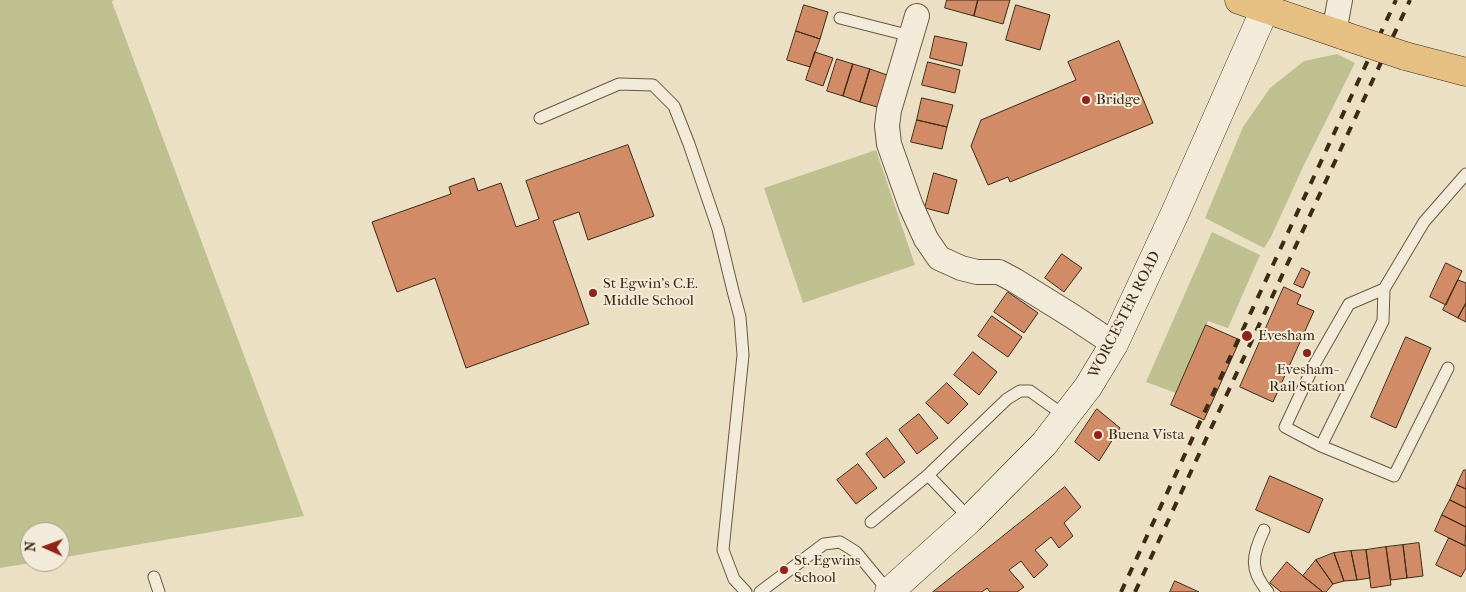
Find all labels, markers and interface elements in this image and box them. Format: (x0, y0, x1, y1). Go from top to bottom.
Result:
place label: Bridge (1096, 91, 1140, 109)
marker: Bridge (1080, 94, 1092, 106)
street label: WORCESTER ROAD (1085, 248, 1165, 382)
place label: St Egwin's C.E. Middle School (603, 275, 698, 310)
marker: St Egwin's C.E. Middle School (587, 287, 599, 299)
place label: Evesham (1258, 327, 1315, 345)
marker: Evesham (1240, 329, 1254, 343)
marker: Evesham- Rail Station (1301, 347, 1313, 359)
place label: Evesham- Rail Station (1269, 361, 1345, 396)
place label: Buena Vista (1108, 426, 1184, 444)
marker: Buena Vista (1092, 429, 1104, 441)
north arrow (20, 522, 70, 572)
text: N (22, 541, 39, 552)
place label: St. Egwins School (794, 552, 861, 587)
marker: St. Egwins School (778, 564, 790, 576)

